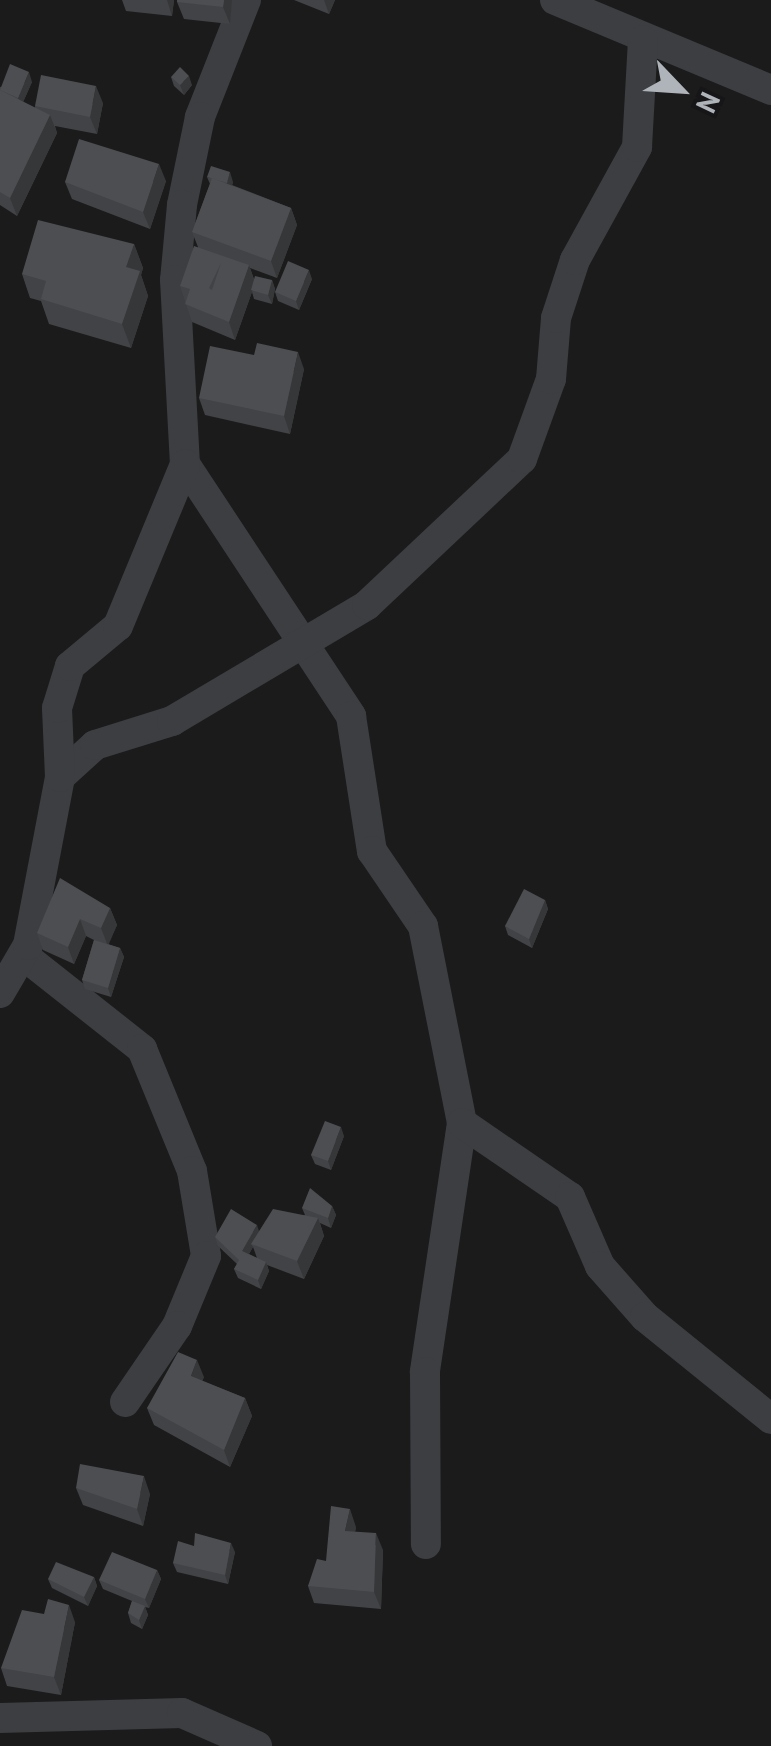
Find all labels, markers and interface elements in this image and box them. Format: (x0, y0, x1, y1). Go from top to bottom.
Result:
north arrow (631, 40, 731, 140)
text: N (688, 87, 729, 119)

